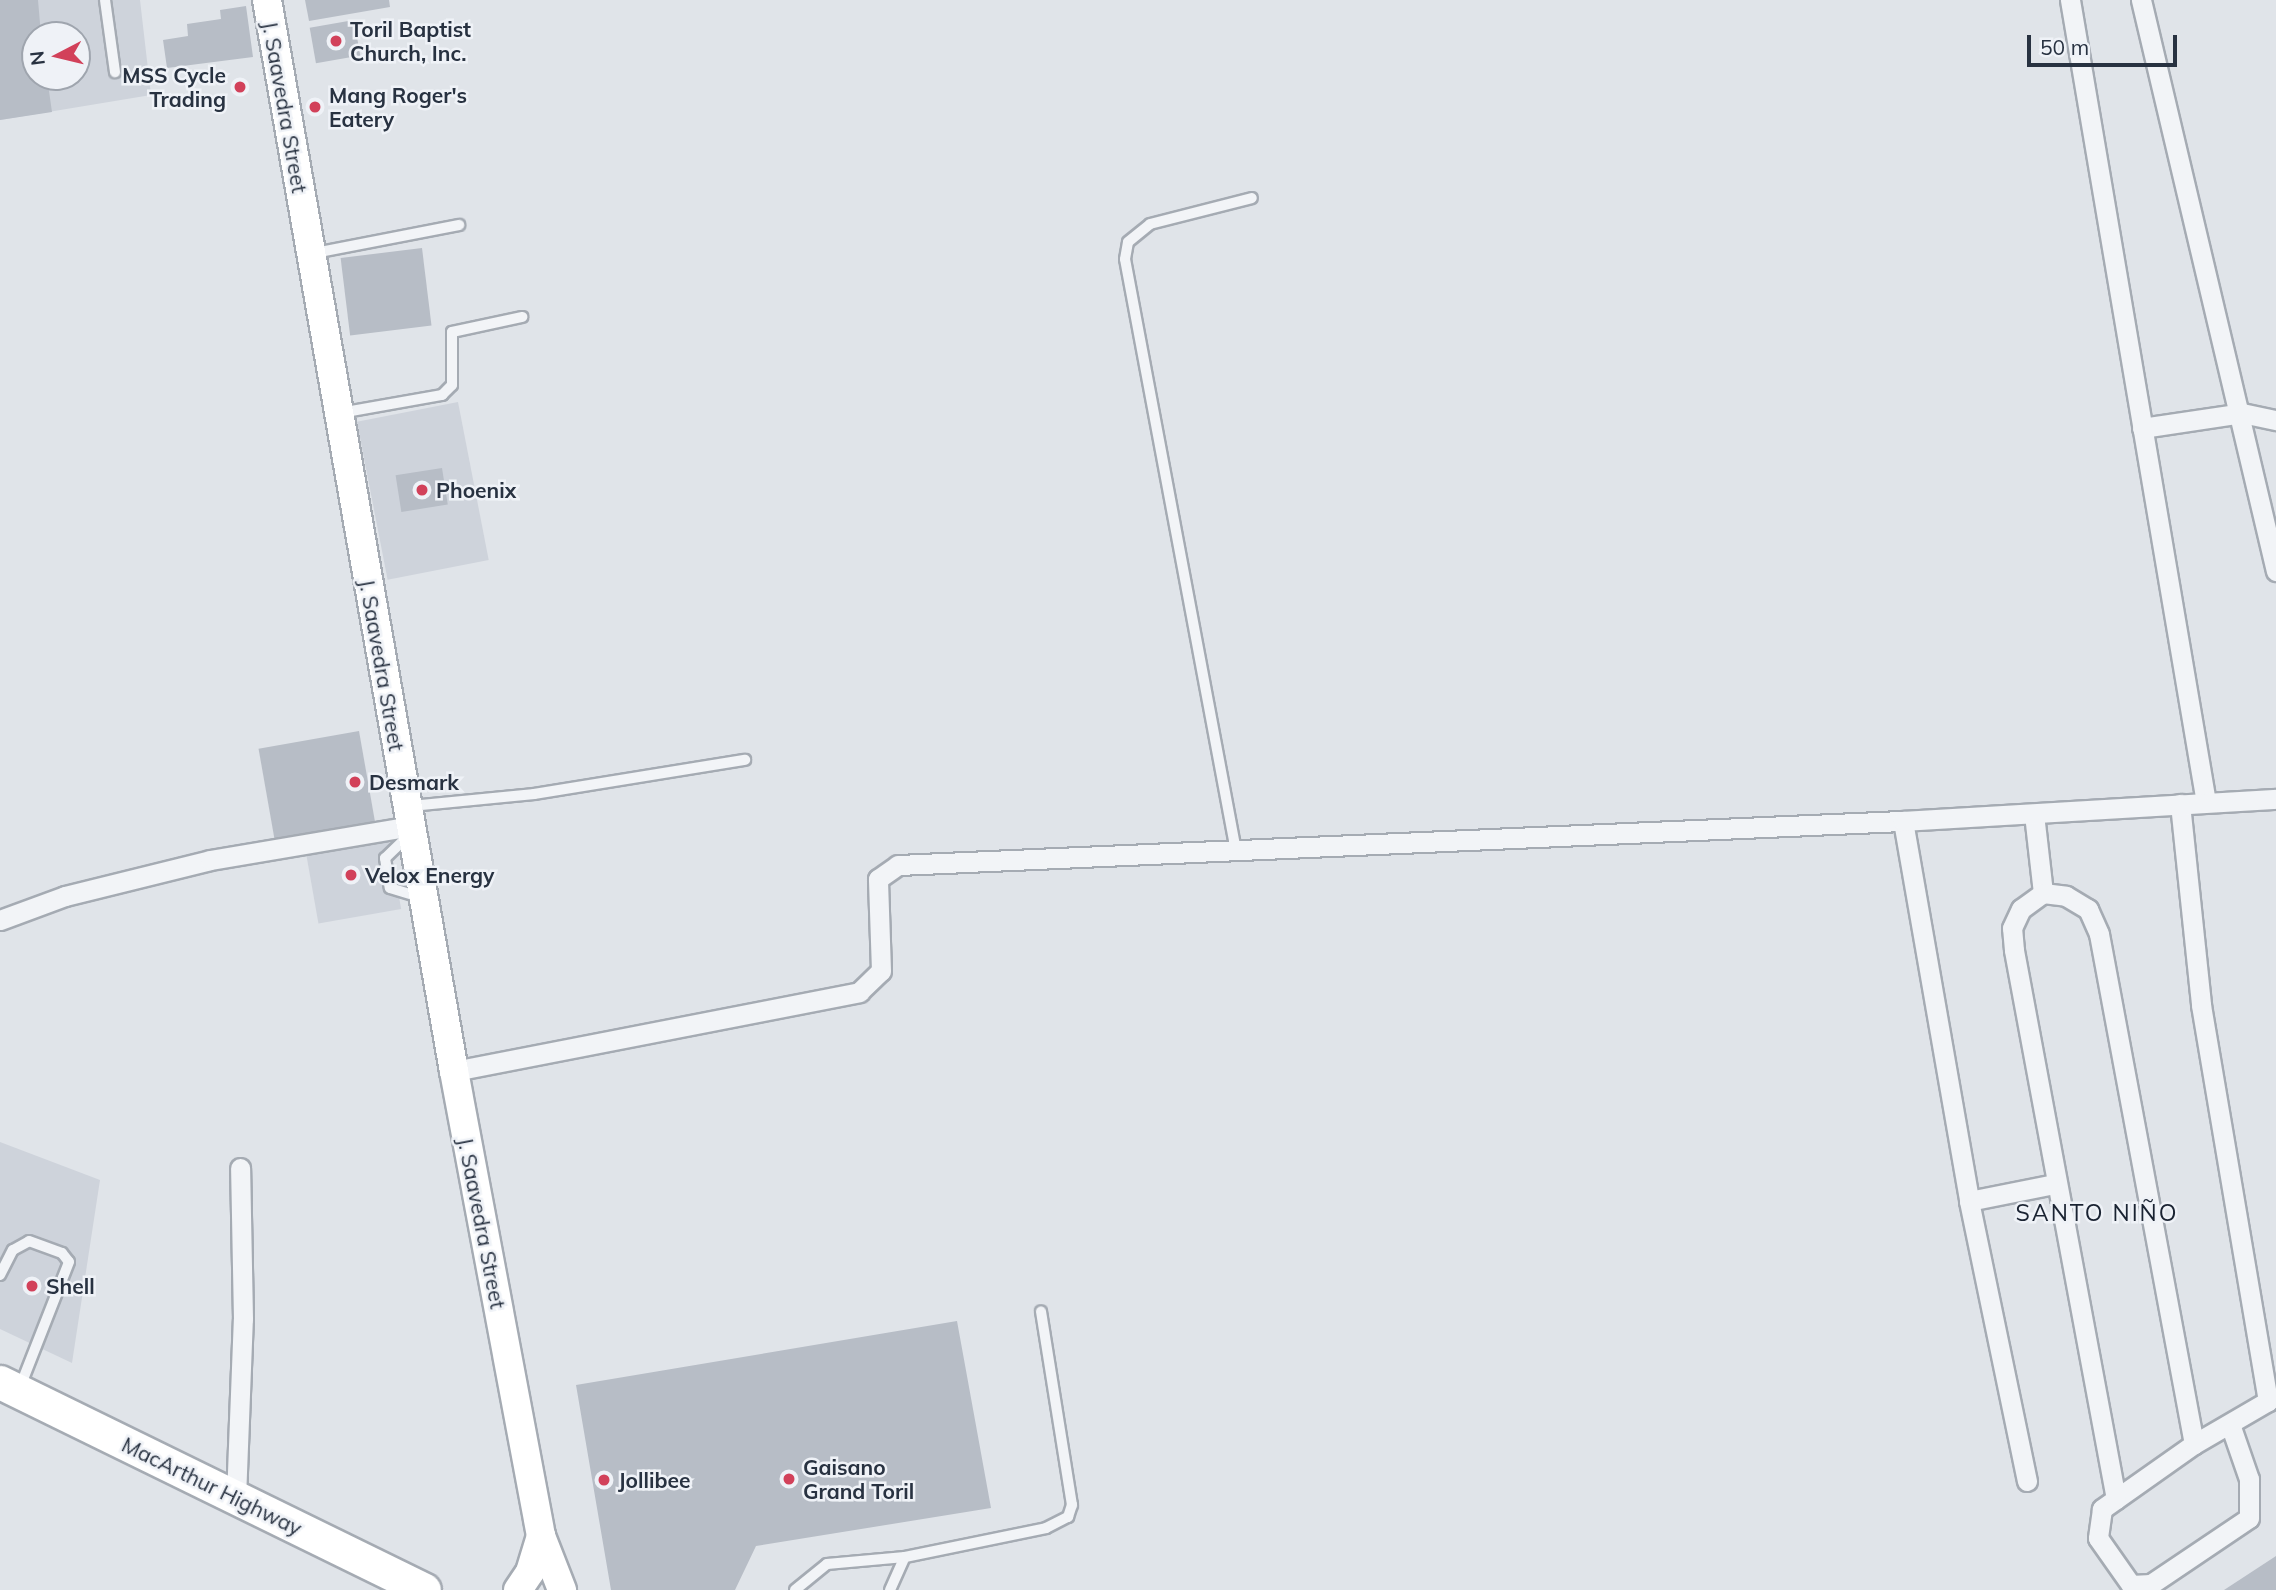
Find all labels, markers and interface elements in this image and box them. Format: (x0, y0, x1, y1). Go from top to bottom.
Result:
place label: Toril Baptist Church, Inc. (350, 16, 471, 66)
street label: J. Saavedra Street (258, 19, 312, 195)
north arrow (21, 21, 91, 91)
scale bar (2031, 21, 2182, 65)
marker: Toril Baptist Church, Inc. (328, 33, 344, 49)
text: 50 m (2040, 34, 2089, 60)
text: N (24, 50, 50, 67)
place label: MSS Cycle Trading (122, 62, 226, 112)
marker: MSS Cycle Trading (232, 79, 248, 95)
place label: Mang Roger's Eatery (329, 82, 467, 132)
marker: Mang Roger's Eatery (307, 99, 323, 115)
place label: Phoenix (436, 477, 516, 503)
marker: Phoenix (414, 482, 430, 498)
street label: J. Saavedra Street (355, 577, 409, 753)
place label: Desmark (369, 769, 459, 795)
marker: Desmark (347, 774, 363, 790)
place label: Velox Energy (365, 862, 494, 888)
marker: Velox Energy (343, 867, 359, 883)
street label: J. Saavedra Street (453, 1135, 511, 1311)
district label: SANTO NIÑO (2017, 1199, 2177, 1227)
place label: Shell (46, 1273, 95, 1299)
marker: Shell (24, 1278, 40, 1294)
street label: MacArthur Highway (118, 1431, 306, 1541)
place label: Gaisano Grand Toril (803, 1454, 914, 1504)
place label: Jollibee (618, 1467, 691, 1493)
marker: Gaisano Grand Toril (781, 1471, 797, 1487)
marker: Jollibee (596, 1472, 612, 1488)

